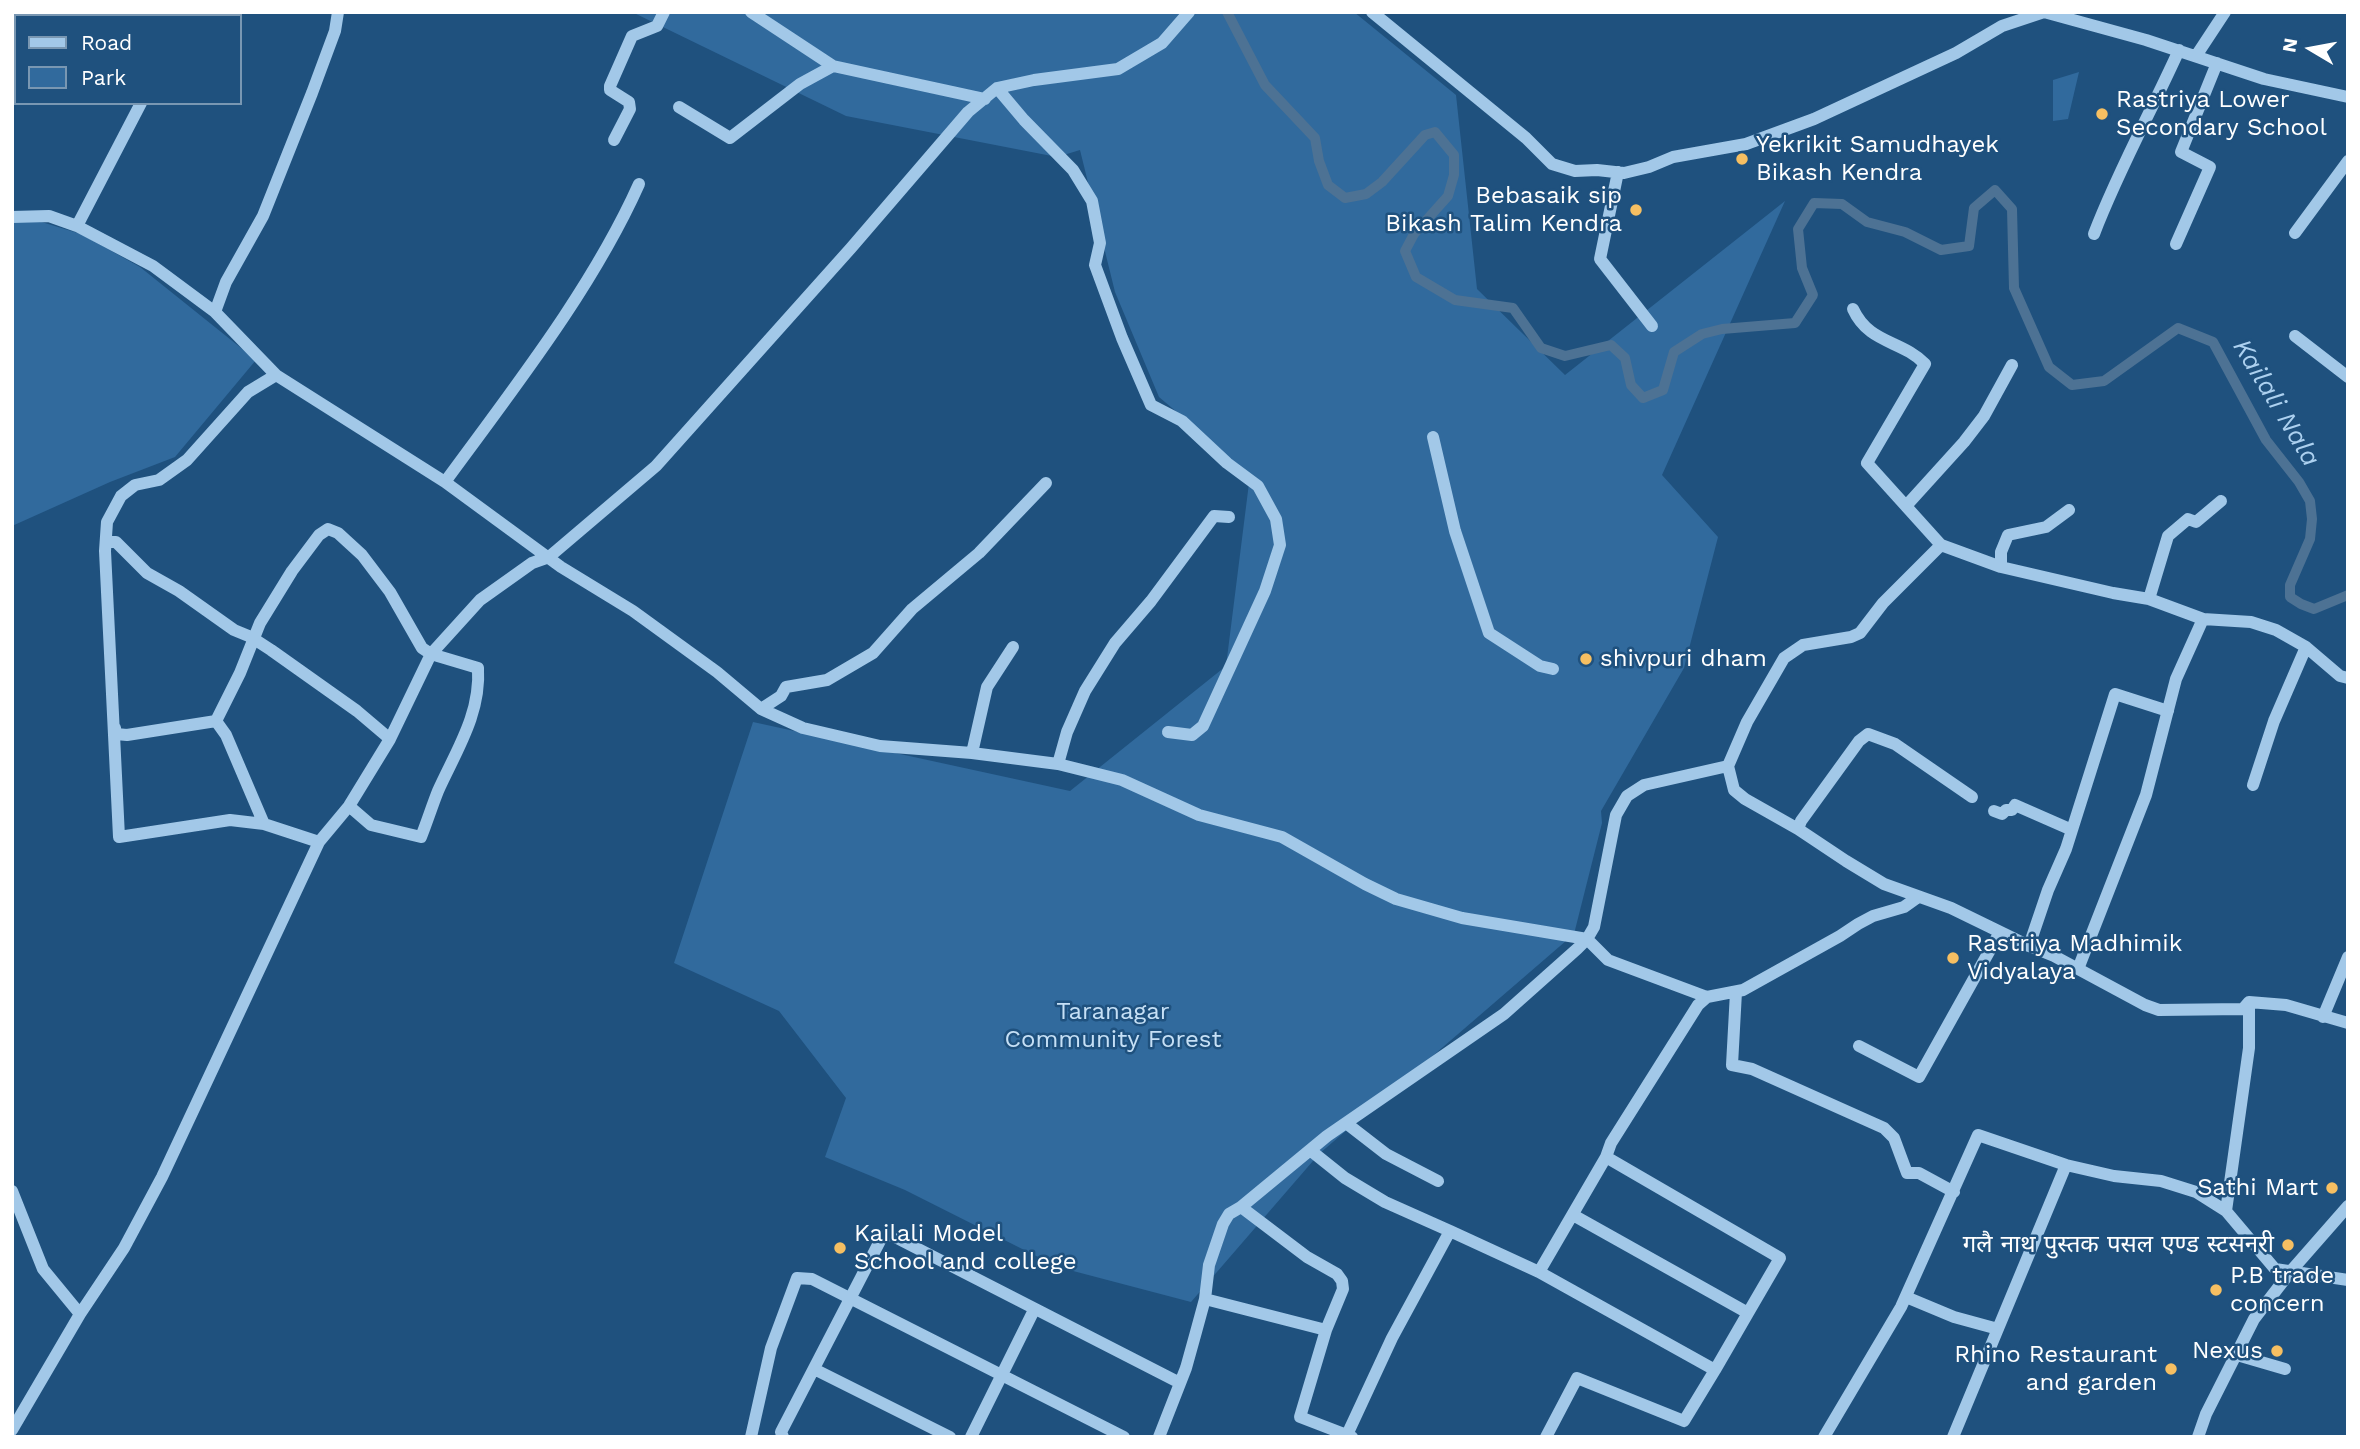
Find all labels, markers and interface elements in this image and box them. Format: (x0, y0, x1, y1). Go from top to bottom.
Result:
legend (14, 14, 242, 105)
north arrow (2276, 14, 2346, 84)
text: Road (81, 30, 132, 55)
text: N (2277, 36, 2302, 54)
text: Park (81, 65, 126, 90)
place label: Rastriya Lower Secondary School (2116, 86, 2327, 142)
marker: Rastriya Lower Secondary School (2094, 106, 2110, 122)
place label: Yekrikit Samudhayek Bikash Kendra (1756, 131, 1999, 187)
marker: Yekrikit Samudhayek Bikash Kendra (1734, 151, 1750, 167)
place label: Bebasaik sip Bikash Talim Kendra (1385, 182, 1622, 238)
marker: Bebasaik sip Bikash Talim Kendra (1628, 202, 1644, 218)
water label: Kailali Nala (2226, 334, 2326, 472)
place label: shivpuri dham (1600, 645, 1767, 673)
marker: shivpuri dham (1578, 651, 1594, 667)
place label: Rastriya Madhimik Vidyalaya (1967, 930, 2182, 986)
marker: Rastriya Madhimik Vidyalaya (1945, 950, 1961, 966)
park label: Taranagar Community Forest (1005, 998, 1221, 1054)
place label: Sathi Mart (2197, 1174, 2318, 1202)
marker: Sathi Mart (2324, 1180, 2340, 1196)
place label: Kailali Model School and college (854, 1220, 1077, 1276)
place label: गलै नाथ पुस्तक पसल एण्ड स्टसनरी (1963, 1231, 2274, 1259)
marker: गलै नाथ पुस्तक पसल एण्ड स्टसनरी (2280, 1237, 2296, 1253)
marker: Kailali Model School and college (832, 1240, 848, 1256)
place label: P.B trade concern (2230, 1262, 2334, 1318)
marker: P.B trade concern (2208, 1282, 2224, 1298)
place label: Nexus (2192, 1337, 2263, 1365)
place label: Rhino Restaurant and garden (1954, 1341, 2157, 1397)
marker: Nexus (2269, 1343, 2285, 1359)
marker: Rhino Restaurant and garden (2163, 1361, 2179, 1377)

